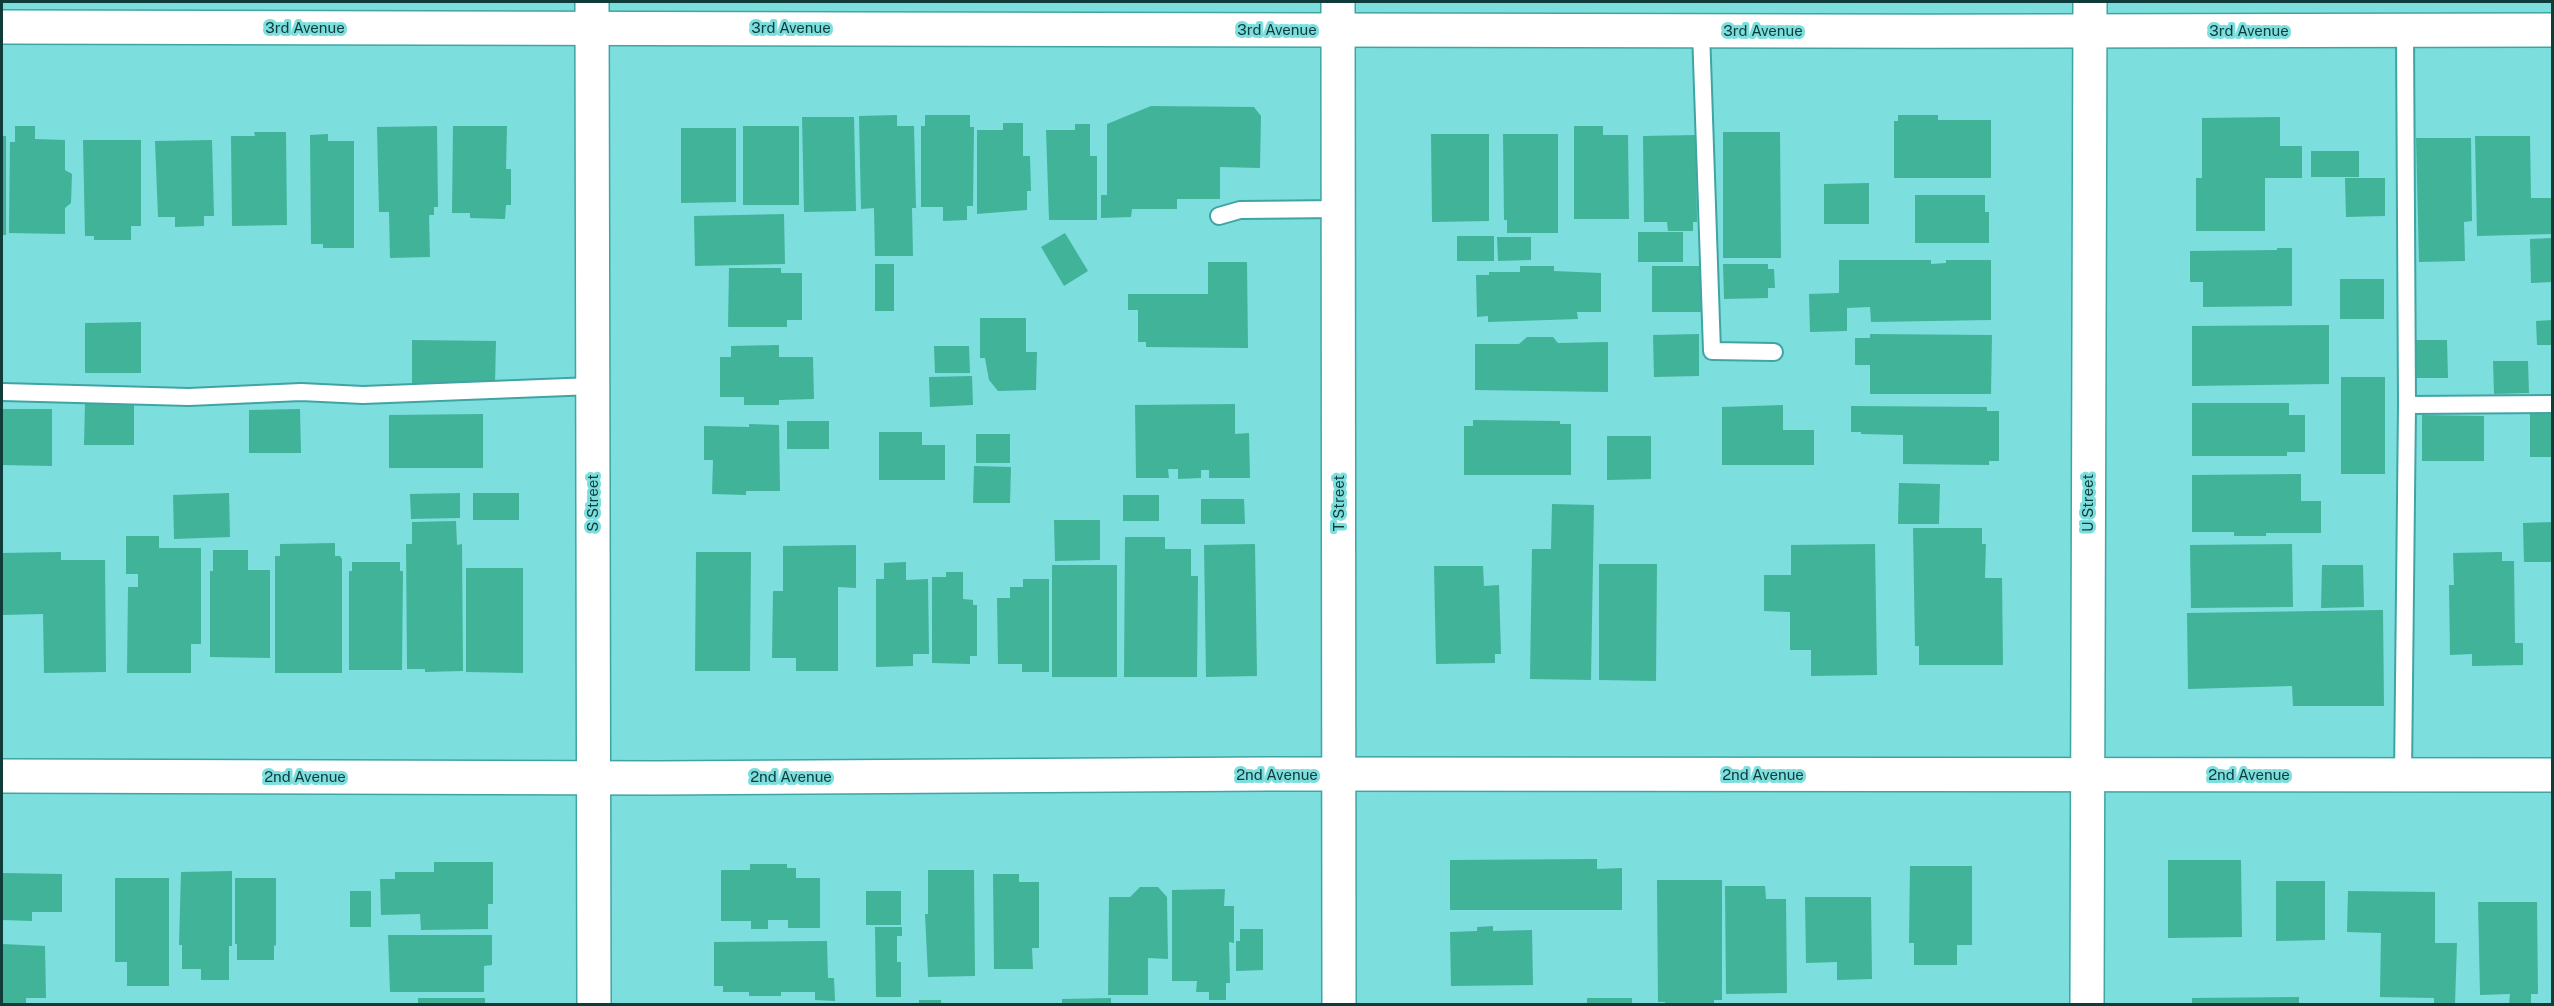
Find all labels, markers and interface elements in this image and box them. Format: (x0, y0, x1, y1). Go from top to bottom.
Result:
street label: 3rd Avenue (265, 19, 345, 37)
street label: 3rd Avenue (751, 19, 831, 37)
street label: 3rd Avenue (1237, 21, 1317, 39)
street label: 3rd Avenue (1723, 22, 1803, 40)
street label: 3rd Avenue (2209, 22, 2289, 40)
street label: S Street (584, 474, 602, 532)
street label: U Street (2079, 474, 2097, 532)
street label: T Street (1330, 475, 1348, 531)
street label: 2nd Avenue (1236, 766, 1318, 784)
street label: 2nd Avenue (1722, 766, 1804, 784)
street label: 2nd Avenue (2208, 766, 2290, 784)
street label: 2nd Avenue (264, 768, 346, 786)
street label: 2nd Avenue (750, 768, 832, 786)

